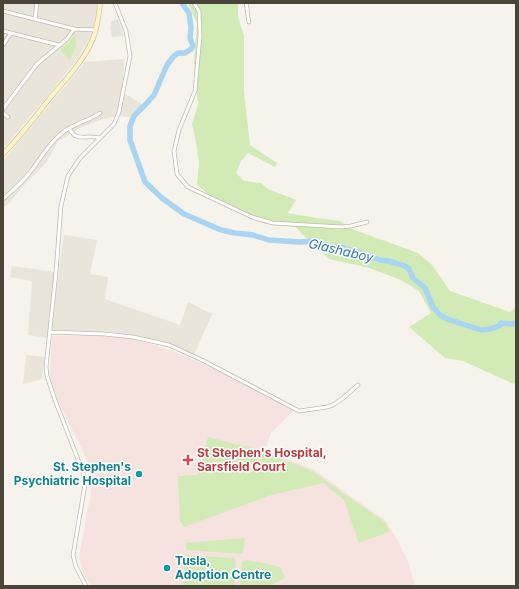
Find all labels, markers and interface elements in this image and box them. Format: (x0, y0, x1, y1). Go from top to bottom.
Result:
water label: Glashaboy (307, 235, 376, 265)
place label: St Stephen's Hospital, Sarsfield Court (197, 445, 327, 474)
marker: St Stephen's Hospital, Sarsfield Court (182, 454, 194, 466)
place label: St. Stephen's Psychiatric Hospital (14, 459, 131, 488)
marker: St. Stephen's Psychiatric Hospital (134, 469, 144, 479)
place label: Tusla, Adoption Centre (175, 553, 271, 582)
marker: Tusla, Adoption Centre (162, 563, 172, 573)

